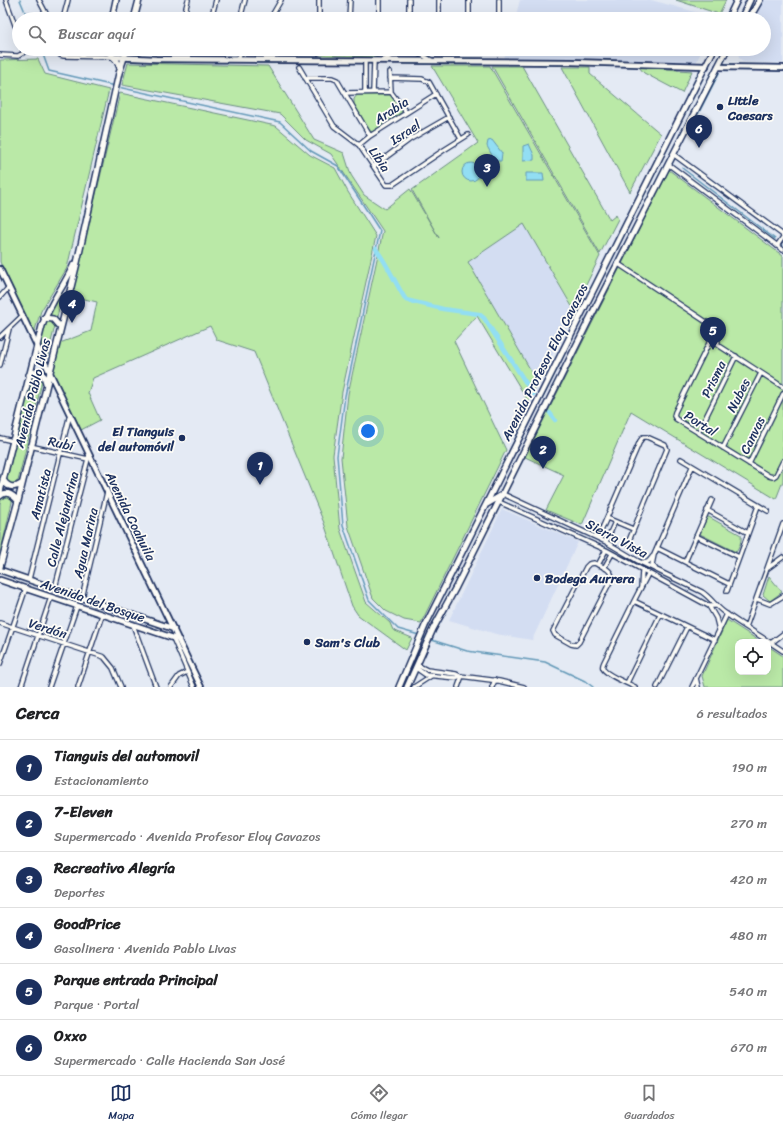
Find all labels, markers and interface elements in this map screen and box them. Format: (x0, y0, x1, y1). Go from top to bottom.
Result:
search box (12, 12, 771, 56)
text: Buscar aquí (58, 21, 135, 47)
icon: search (26, 23, 48, 45)
place label: Little Caesars (727, 89, 773, 127)
street label: Arabia (368, 90, 414, 131)
marker: Little Caesars (715, 102, 725, 112)
street label: Israel (384, 114, 426, 152)
pin: 6 (686, 115, 712, 148)
street label: Libia (363, 142, 397, 177)
pin: 3 (474, 154, 500, 187)
street label: Avenida Profesor Eloy Cavazos (494, 279, 595, 446)
pin: 4 (59, 290, 85, 323)
pin: 5 (700, 317, 726, 350)
street label: Avenida Pablo Livas (8, 335, 57, 451)
street label: Prisma (694, 356, 733, 402)
street label: Nubes (720, 374, 757, 416)
street label: Portal (679, 404, 722, 443)
street label: Canvas (733, 412, 772, 458)
place label: El Tianguis del automóvil (98, 420, 175, 458)
your location (358, 421, 378, 441)
street label: Rubí (46, 429, 77, 458)
marker: El Tianguis del automóvil (177, 433, 187, 443)
pin: 2 (530, 436, 556, 469)
pin: 1 (247, 452, 273, 485)
street label: Amatista (23, 466, 58, 523)
street label: Avenida Coahuila (98, 466, 162, 565)
street label: Calle Alejandrina (40, 468, 86, 569)
street label: Agua Marina (66, 505, 105, 582)
street label: Sierra Vista (581, 512, 653, 565)
place label: Bodega Aurrera (545, 567, 635, 590)
street label: Avenida del Bosque (36, 571, 149, 629)
marker: Bodega Aurrera (532, 573, 542, 583)
street label: Verdón (26, 611, 70, 645)
place label: Sam's Club (314, 631, 381, 654)
marker: Sam's Club (302, 637, 312, 647)
map controls (735, 639, 771, 675)
button: locate (735, 639, 771, 675)
text: Cerca (16, 698, 59, 728)
text: 6 resultados (697, 702, 767, 725)
text: Tianguis del automovil (54, 743, 199, 769)
text: 1 (26, 756, 32, 779)
text: 190 m (732, 756, 767, 779)
text: Estacionamiento (54, 769, 149, 792)
text: 7-Eleven (54, 799, 113, 825)
text: 2 (25, 812, 33, 835)
text: 270 m (730, 812, 767, 835)
text: Supermercado · Avenida Profesor Eloy Cavazos (54, 825, 320, 848)
text: Recreativo Alegría (54, 855, 175, 881)
text: 3 (25, 868, 33, 891)
text: 420 m (730, 868, 767, 891)
text: Deportes (54, 881, 105, 904)
text: GoodPrice (54, 911, 121, 937)
text: 4 (25, 924, 33, 947)
text: 480 m (729, 924, 767, 947)
text: Gasolinera · Avenida Pablo Livas (54, 937, 236, 960)
text: Parque entrada Principal (54, 967, 218, 993)
text: 5 (25, 980, 33, 1003)
text: 540 m (729, 980, 767, 1003)
text: Parque · Portal (54, 993, 139, 1016)
text: Oxxo (54, 1023, 87, 1049)
text: 6 (25, 1036, 33, 1059)
text: 670 m (731, 1036, 767, 1059)
text: Supermercado · Calle Hacienda San José (54, 1049, 285, 1072)
tab: Mapa (108, 1082, 134, 1125)
tab: Cómo llegar (351, 1082, 408, 1125)
tab: Guardados (624, 1082, 675, 1125)

